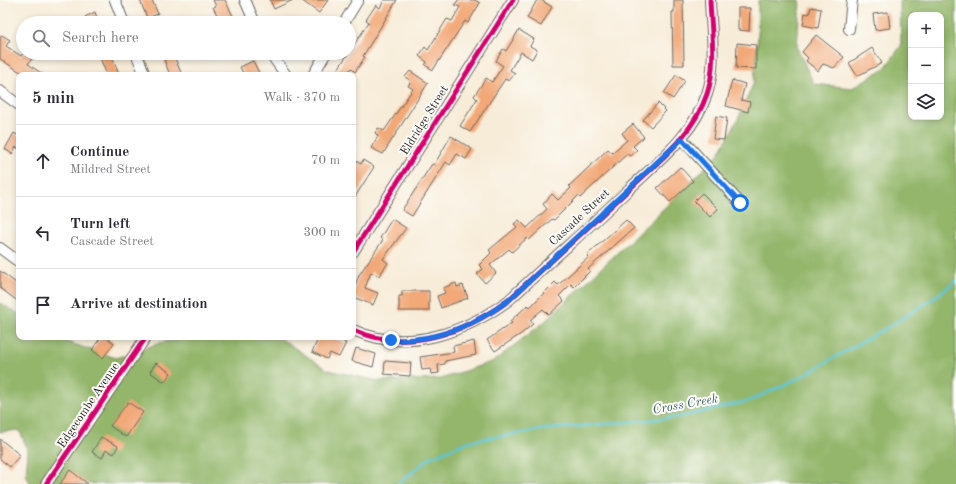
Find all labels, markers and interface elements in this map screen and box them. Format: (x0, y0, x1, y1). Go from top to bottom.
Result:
map controls (908, 12, 944, 120)
button: + (908, 12, 944, 48)
search box (16, 16, 356, 60)
icon: search (30, 27, 52, 49)
text: Search here (62, 31, 139, 46)
button: − (908, 48, 944, 84)
street label: Eldridge Street (399, 84, 451, 157)
button: layers (908, 84, 944, 120)
text: 5 min (32, 90, 75, 107)
text: Walk · 370 m (263, 91, 340, 104)
text: Continue (70, 145, 129, 160)
icon: ahead (32, 150, 54, 172)
text: 70 m (311, 154, 340, 167)
text: Mildred Street (70, 163, 151, 176)
street label: Cascade Street (547, 187, 612, 248)
route start (731, 194, 749, 212)
text: Turn left (70, 217, 130, 232)
icon: left (32, 222, 54, 244)
text: 300 m (303, 226, 340, 239)
text: Cascade Street (70, 235, 154, 248)
icon: arrive (32, 294, 54, 316)
text: Arrive at destination (70, 297, 208, 312)
route end (382, 331, 400, 349)
street label: Edgecombe Avenue (56, 360, 122, 451)
water label: Cross Creek (652, 392, 719, 417)

